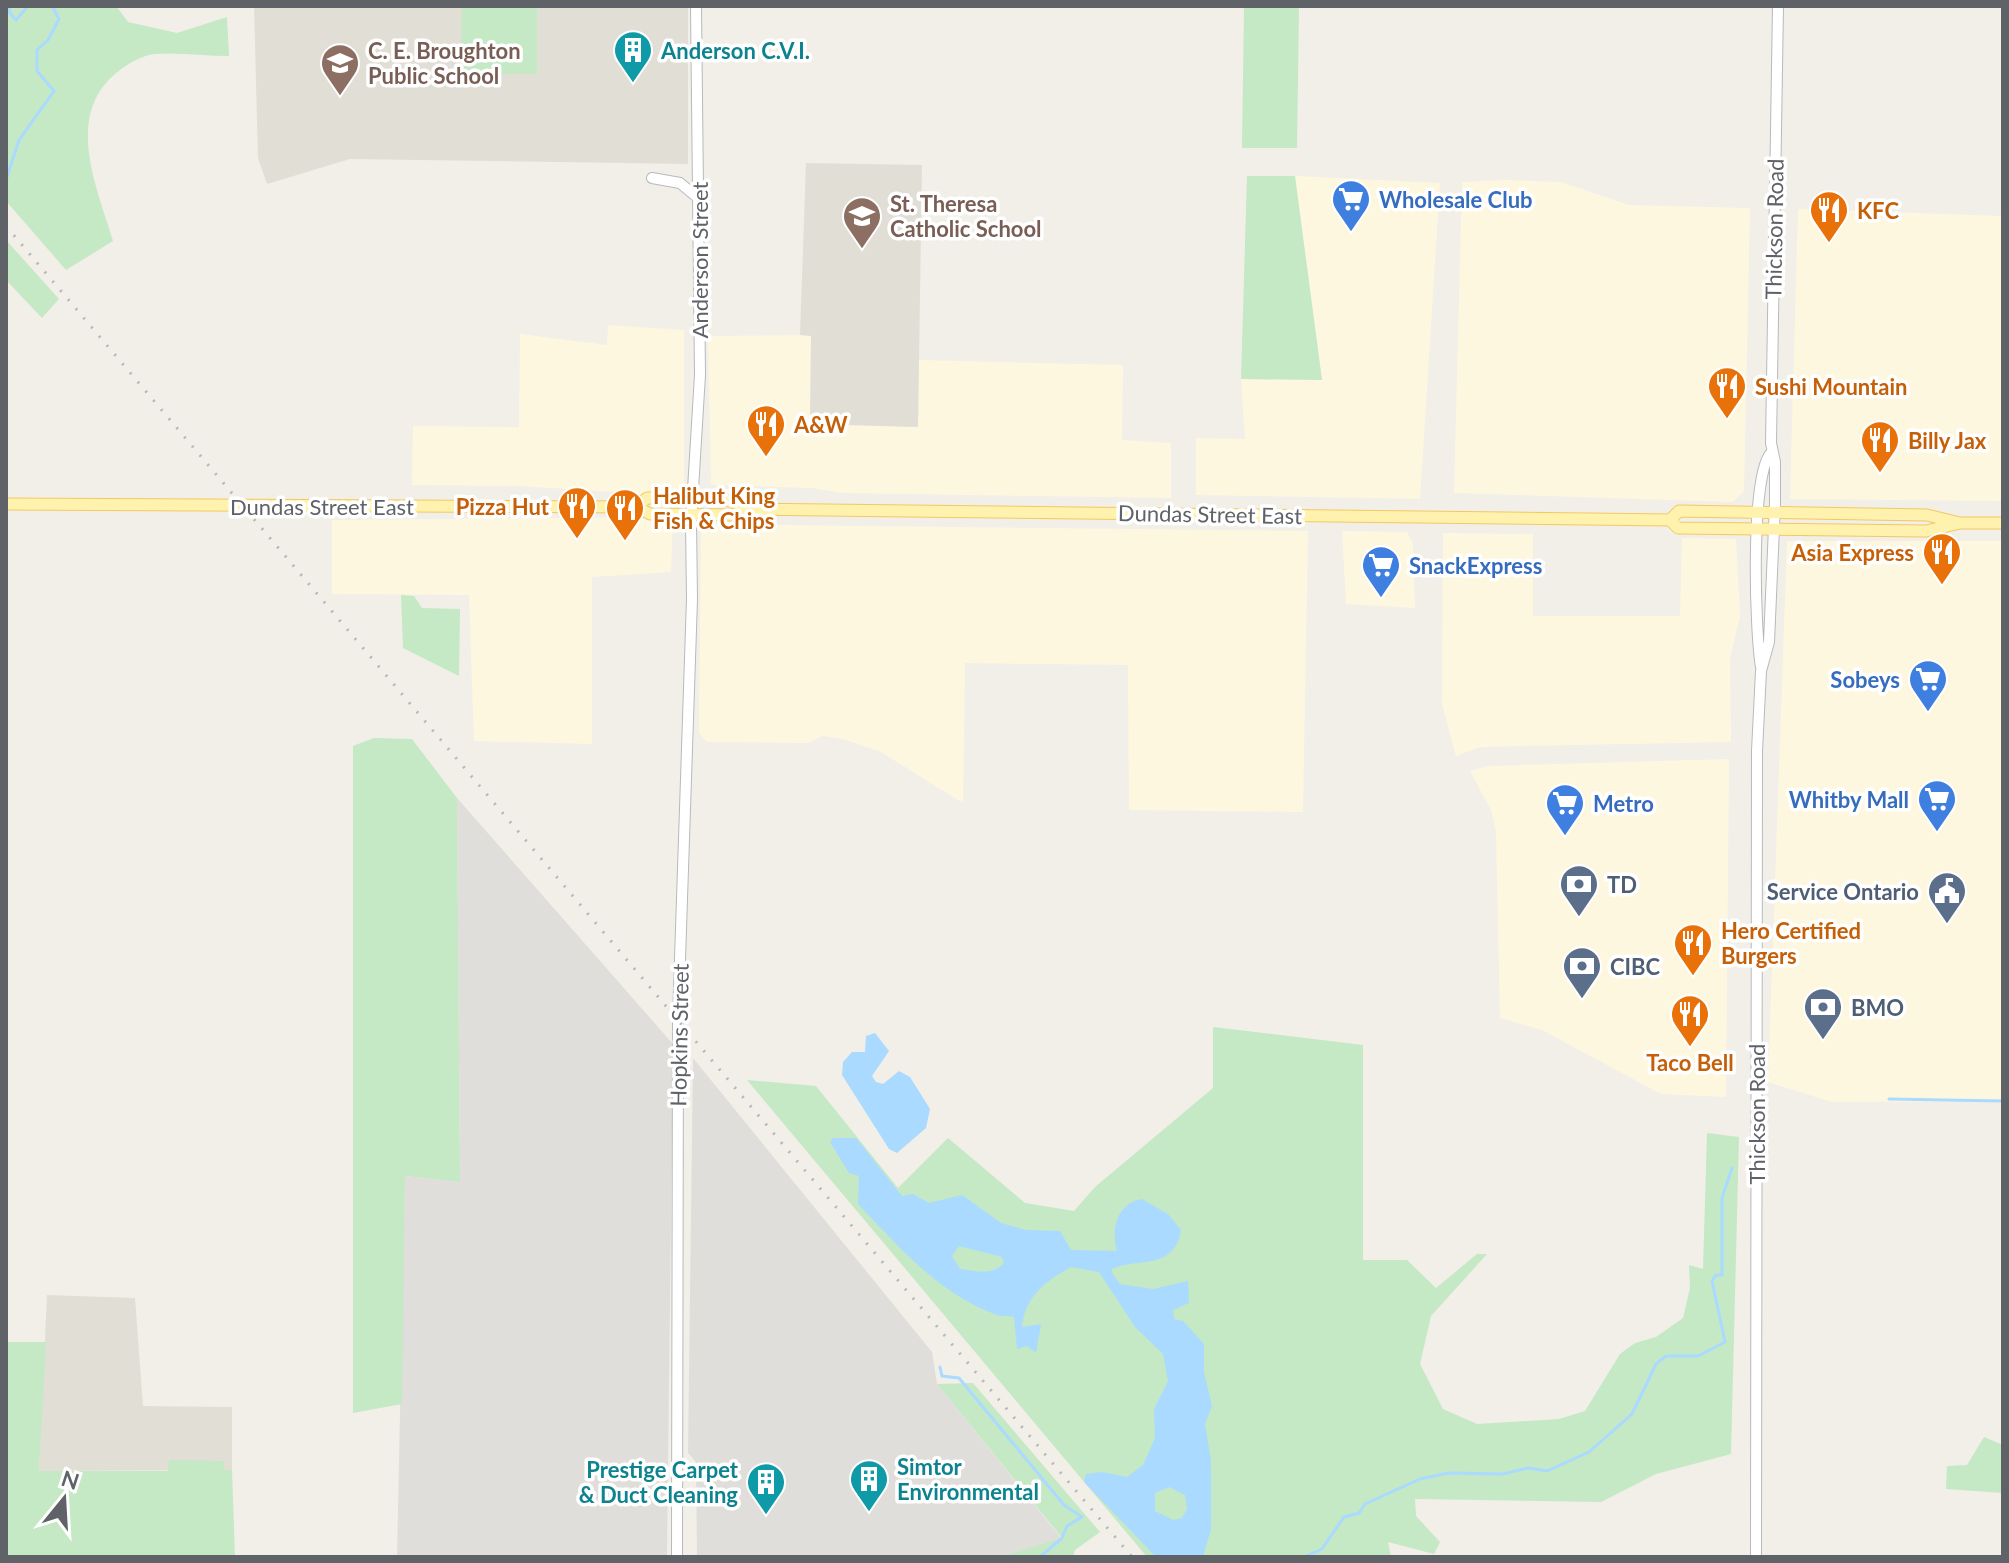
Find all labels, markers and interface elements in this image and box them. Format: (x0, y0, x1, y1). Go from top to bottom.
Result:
building icon: Anderson C.V.I. (612, 29, 654, 84)
place label: C. E. Broughton Public School (368, 37, 521, 89)
place label: Anderson C.V.I. (660, 37, 810, 64)
school or university icon: C. E. Broughton Public School (319, 42, 361, 97)
street label: Thickson Road (1759, 158, 1789, 300)
supermarket icon: Wholesale Club (1330, 178, 1372, 233)
street label: Anderson Street (686, 181, 713, 338)
place label: Wholesale Club (1379, 186, 1533, 213)
restaurant icon: KFC (1808, 189, 1850, 244)
place label: St. Theresa Catholic School (890, 190, 1042, 242)
school or university icon: St. Theresa Catholic School (841, 195, 883, 250)
place label: KFC (1857, 197, 1899, 224)
restaurant icon: Sushi Mountain (1706, 365, 1748, 420)
place label: Sushi Mountain (1755, 373, 1907, 400)
restaurant icon: A&W (745, 403, 787, 458)
place label: A&W (793, 411, 848, 438)
restaurant icon: Billy Jax (1859, 419, 1901, 474)
place label: Billy Jax (1908, 427, 1987, 454)
place label: Halibut King Fish & Chips (653, 482, 775, 534)
restaurant icon: Pizza Hut (556, 485, 598, 540)
restaurant icon: Halibut King Fish & Chips (604, 487, 646, 542)
street label: Dundas Street East (230, 493, 414, 520)
place label: Pizza Hut (456, 493, 550, 520)
street label: Dundas Street East (1118, 499, 1302, 529)
restaurant icon: Asia Express (1921, 531, 1963, 586)
place label: Asia Express (1790, 539, 1914, 566)
supermarket icon: SnackExpress (1360, 544, 1402, 599)
place label: SnackExpress (1409, 552, 1542, 579)
supermarket icon: Sobeys (1907, 658, 1949, 713)
place label: Sobeys (1830, 666, 1900, 693)
supermarket icon: Whitby Mall (1916, 778, 1958, 833)
supermarket icon: Metro (1544, 782, 1586, 837)
place label: Whitby Mall (1789, 786, 1909, 813)
place label: Metro (1593, 790, 1654, 817)
bank icon: TD (1558, 863, 1600, 918)
public building icon: Service Ontario (1926, 870, 1968, 925)
place label: TD (1607, 871, 1637, 898)
place label: Service Ontario (1767, 878, 1919, 905)
place label: Hero Certified Burgers (1721, 917, 1861, 969)
restaurant icon: Hero Certified Burgers (1672, 922, 1714, 977)
bank icon: CIBC (1561, 945, 1603, 1000)
place label: CIBC (1610, 953, 1661, 980)
street label: Hopkins Street (664, 963, 694, 1107)
bank icon: BMO (1802, 986, 1844, 1041)
restaurant icon: Taco Bell (1669, 993, 1711, 1048)
place label: BMO (1851, 994, 1904, 1021)
street label: Thickson Road (1743, 1044, 1770, 1184)
place label: Taco Bell (1646, 1049, 1734, 1076)
place label: Simtor Environmental (897, 1453, 1039, 1505)
place label: Prestige Carpet & Duct Cleaning (579, 1456, 739, 1508)
building icon: Simtor Environmental (848, 1458, 890, 1513)
north arrow (24, 1459, 104, 1539)
building icon: Prestige Carpet & Duct Cleaning (745, 1461, 787, 1516)
text: N (58, 1464, 83, 1495)

